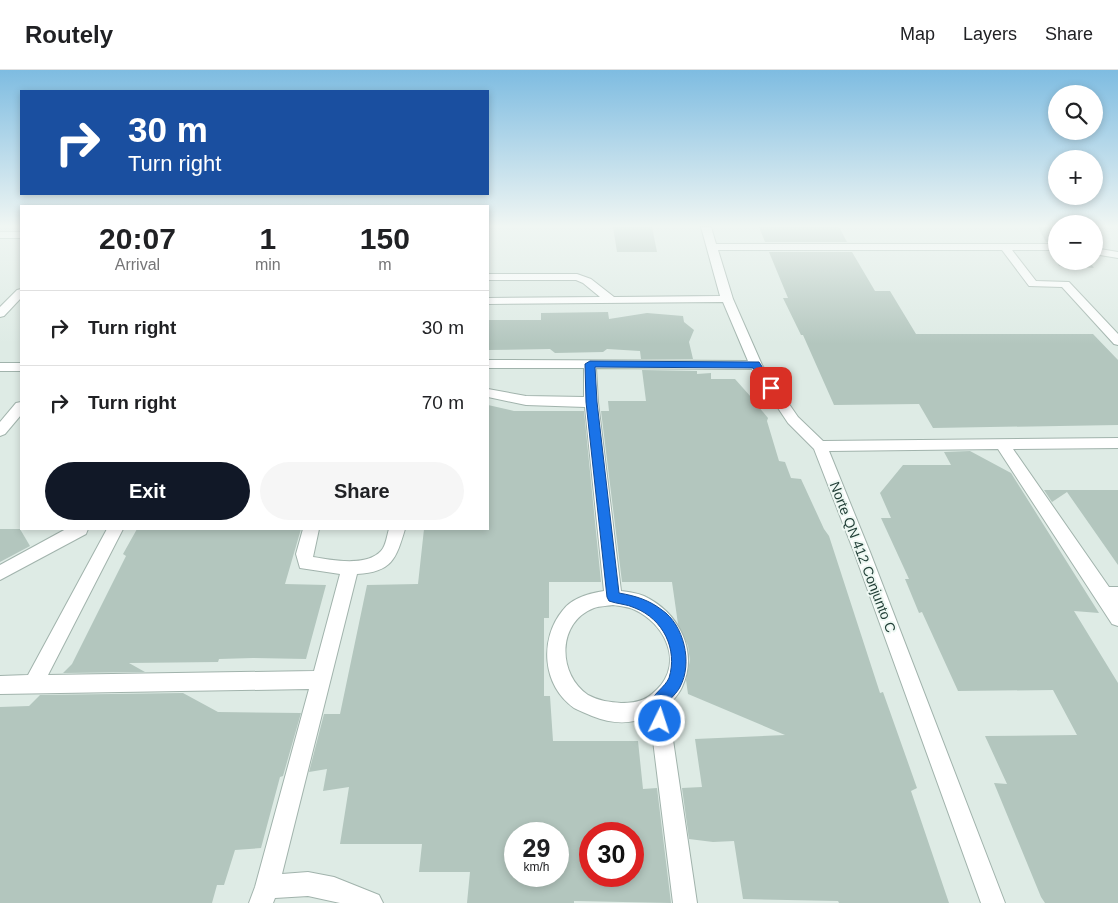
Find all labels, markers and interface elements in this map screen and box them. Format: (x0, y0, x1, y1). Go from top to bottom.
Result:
text: Routely (25, 21, 113, 48)
text: Map (900, 24, 935, 44)
text: Layers (963, 24, 1017, 44)
text: Share (1045, 24, 1093, 44)
map controls (1048, 85, 1103, 270)
button: search (1048, 85, 1103, 140)
icon: right (45, 110, 110, 175)
text: 30 m (128, 110, 208, 149)
button: + (1048, 150, 1103, 205)
text: Turn right (128, 151, 221, 176)
button: − (1048, 215, 1103, 270)
text: 20:07 (99, 222, 176, 255)
text: 1 (259, 222, 276, 255)
text: 150 (360, 222, 410, 255)
text: Arrival (115, 256, 160, 273)
text: min (255, 256, 281, 273)
text: m (378, 256, 391, 273)
icon: right (45, 314, 73, 342)
text: Turn right (88, 317, 176, 338)
text: 30 m (422, 317, 464, 338)
pin (750, 367, 792, 409)
icon: arrive (757, 374, 785, 402)
icon: right (45, 389, 73, 417)
text: Turn right (88, 392, 176, 413)
text: 70 m (422, 392, 464, 413)
button: Exit (45, 462, 250, 520)
button: Share (260, 462, 464, 520)
street label: Norte QN 412 Conjunto C (827, 479, 899, 635)
position arrow (633, 694, 685, 746)
speed limit sign: 30 (579, 822, 644, 887)
text: 29 (523, 834, 550, 862)
text: km/h (523, 860, 550, 874)

